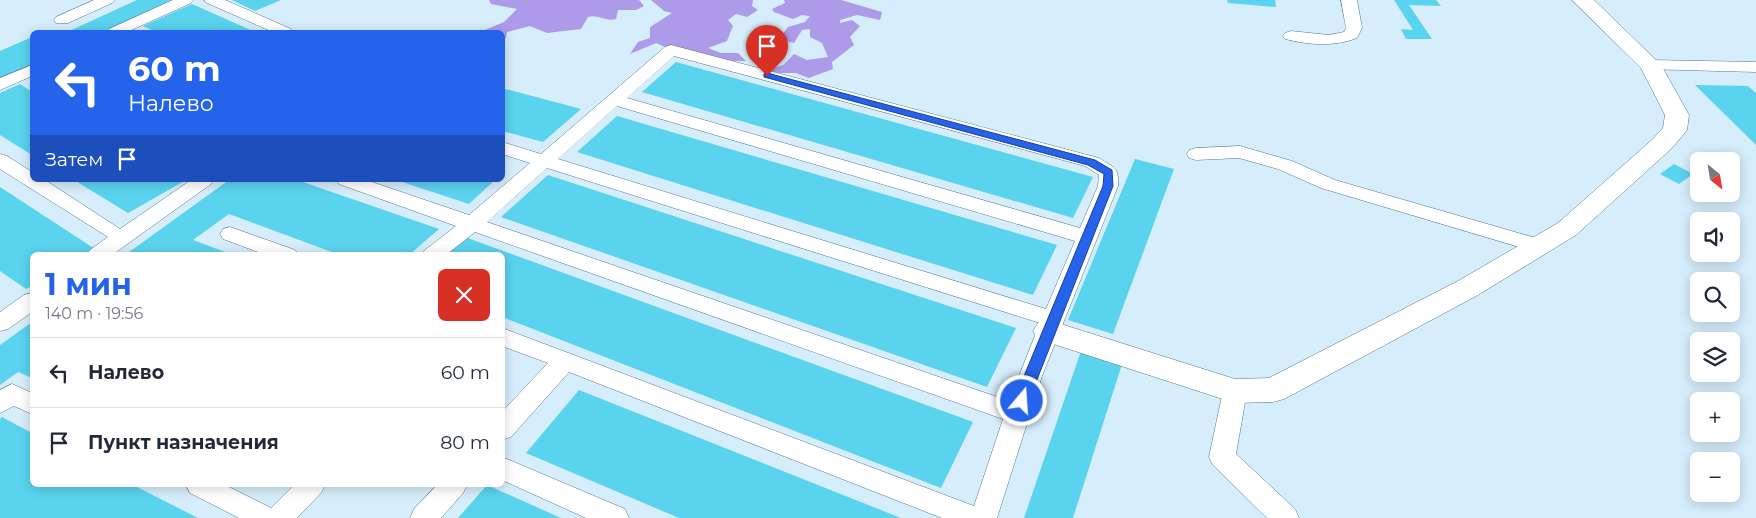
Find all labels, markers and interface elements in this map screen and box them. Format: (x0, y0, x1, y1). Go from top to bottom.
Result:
pin (746, 25, 788, 76)
icon: arrive (753, 32, 781, 60)
text: 60 m (128, 47, 221, 90)
icon: left (45, 50, 110, 115)
text: Налево (128, 90, 214, 117)
icon: arrive (113, 145, 141, 173)
text: Затем (45, 148, 103, 171)
north arrow (1690, 152, 1740, 202)
map controls (1690, 152, 1740, 502)
button: sound (1690, 212, 1740, 262)
text: 1 мин (45, 266, 132, 303)
button: close (438, 269, 490, 321)
button: search (1690, 272, 1740, 322)
text: 140 m · 19:56 (45, 304, 143, 323)
button: layers (1690, 332, 1740, 382)
icon: left (45, 359, 73, 387)
text: Налево (88, 361, 164, 384)
text: 60 m (441, 361, 490, 384)
position arrow (995, 374, 1047, 426)
button: + (1690, 392, 1740, 442)
icon: arrive (45, 429, 73, 457)
text: Пункт назначения (88, 431, 279, 454)
text: 80 m (440, 431, 490, 454)
button: − (1690, 452, 1740, 502)

